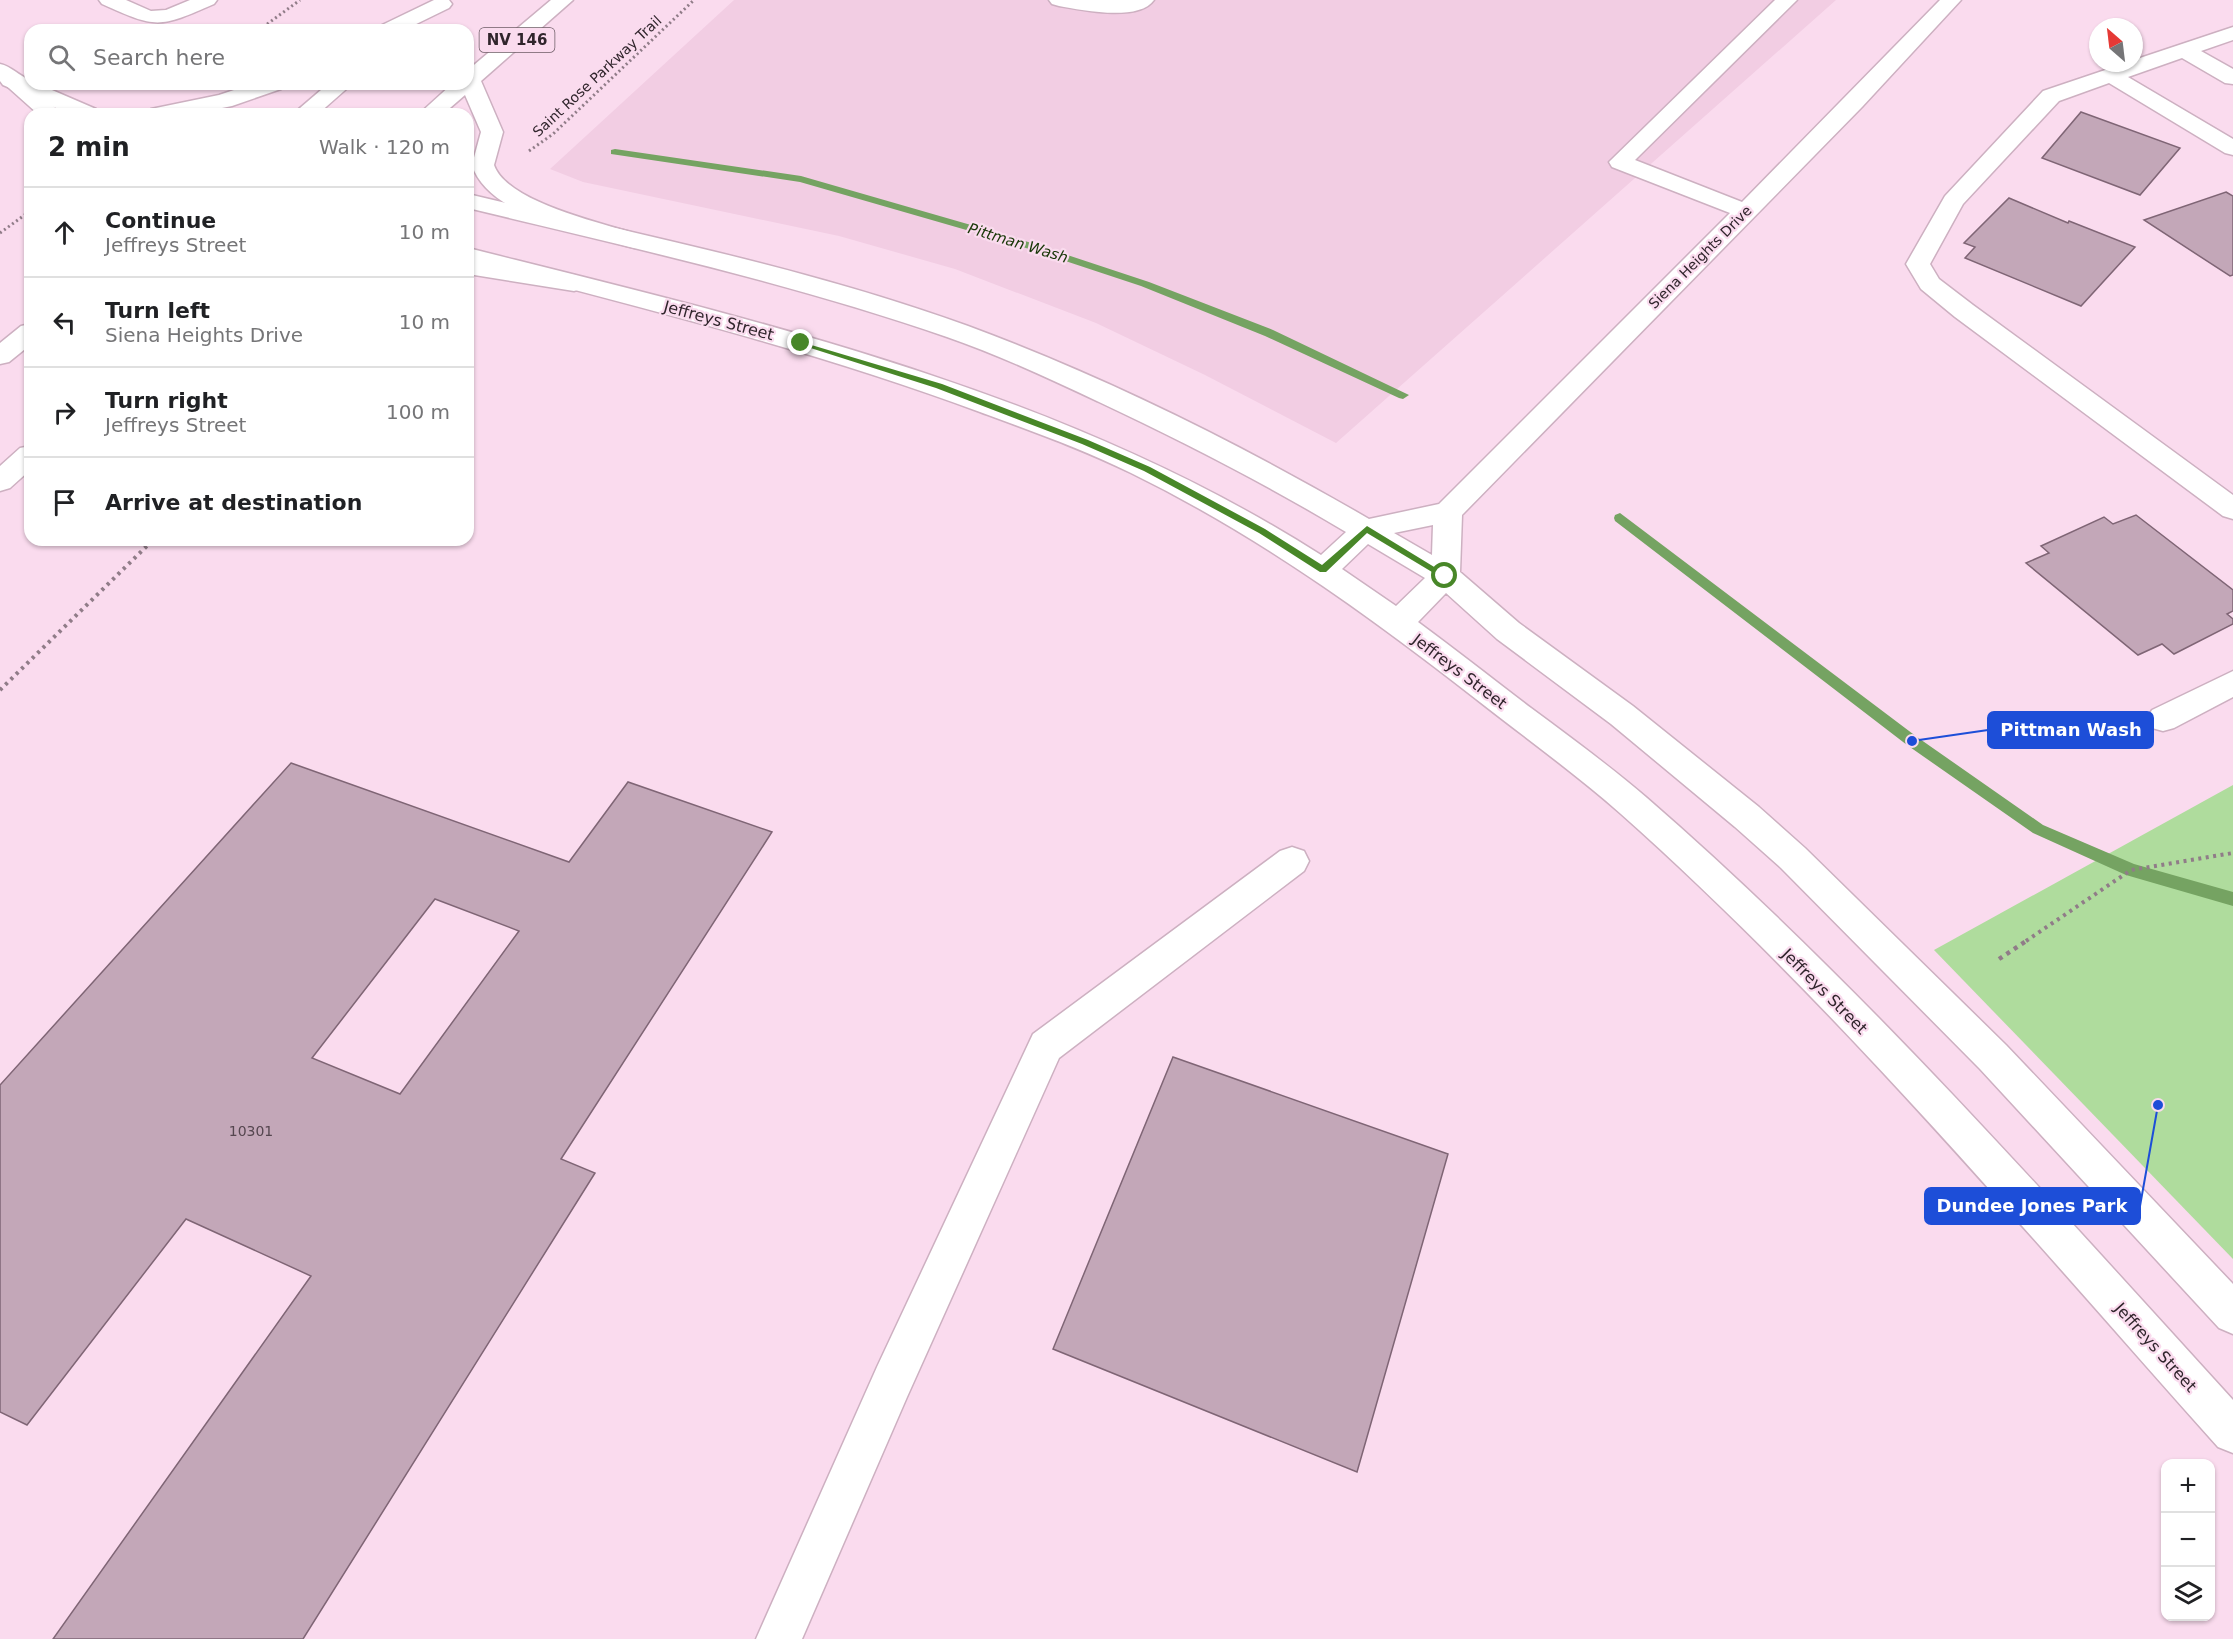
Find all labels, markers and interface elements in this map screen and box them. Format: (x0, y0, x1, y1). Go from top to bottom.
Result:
street label: Saint Rose Parkway Trail (529, 12, 665, 140)
north arrow (2089, 18, 2143, 72)
search box (24, 24, 474, 90)
road number: NV 146 (480, 28, 554, 52)
icon: search (45, 41, 78, 74)
text: Search here (93, 45, 225, 70)
text: 2 min (48, 132, 130, 162)
text: Walk · 120 m (319, 135, 450, 159)
street label: Siena Heights Drive (1645, 202, 1755, 312)
text: Continue (105, 208, 216, 233)
icon: ahead (48, 216, 81, 249)
water label: Pittman Wash (966, 219, 1070, 267)
text: 10 m (399, 220, 450, 244)
text: Jeffreys Street (105, 233, 246, 257)
street label: Jeffreys Street (661, 296, 776, 344)
text: Turn left (105, 298, 210, 323)
icon: left (48, 306, 81, 339)
text: 10 m (399, 310, 450, 334)
text: Siena Heights Drive (105, 323, 303, 347)
route end (787, 329, 813, 355)
text: Turn right (105, 388, 228, 413)
icon: right (48, 396, 81, 429)
text: 100 m (386, 400, 450, 424)
text: Jeffreys Street (105, 413, 246, 437)
icon: arrive (48, 486, 81, 519)
text: Arrive at destination (105, 490, 362, 515)
route start (1431, 562, 1457, 588)
street label: Jeffreys Street (1408, 629, 1511, 713)
callout: Pittman Wash (1988, 712, 2153, 748)
text: Pittman Wash (2000, 719, 2142, 740)
street label: Jeffreys Street (1777, 944, 1871, 1038)
house number: 10301 (229, 1123, 273, 1139)
callout: Dundee Jones Park (1925, 1188, 2140, 1224)
text: Dundee Jones Park (1937, 1195, 2128, 1216)
street label: Jeffreys Street (2110, 1298, 2201, 1396)
map controls (2161, 1459, 2215, 1621)
button: + (2161, 1459, 2215, 1513)
button: − (2161, 1513, 2215, 1567)
button: layers (2161, 1567, 2215, 1621)

